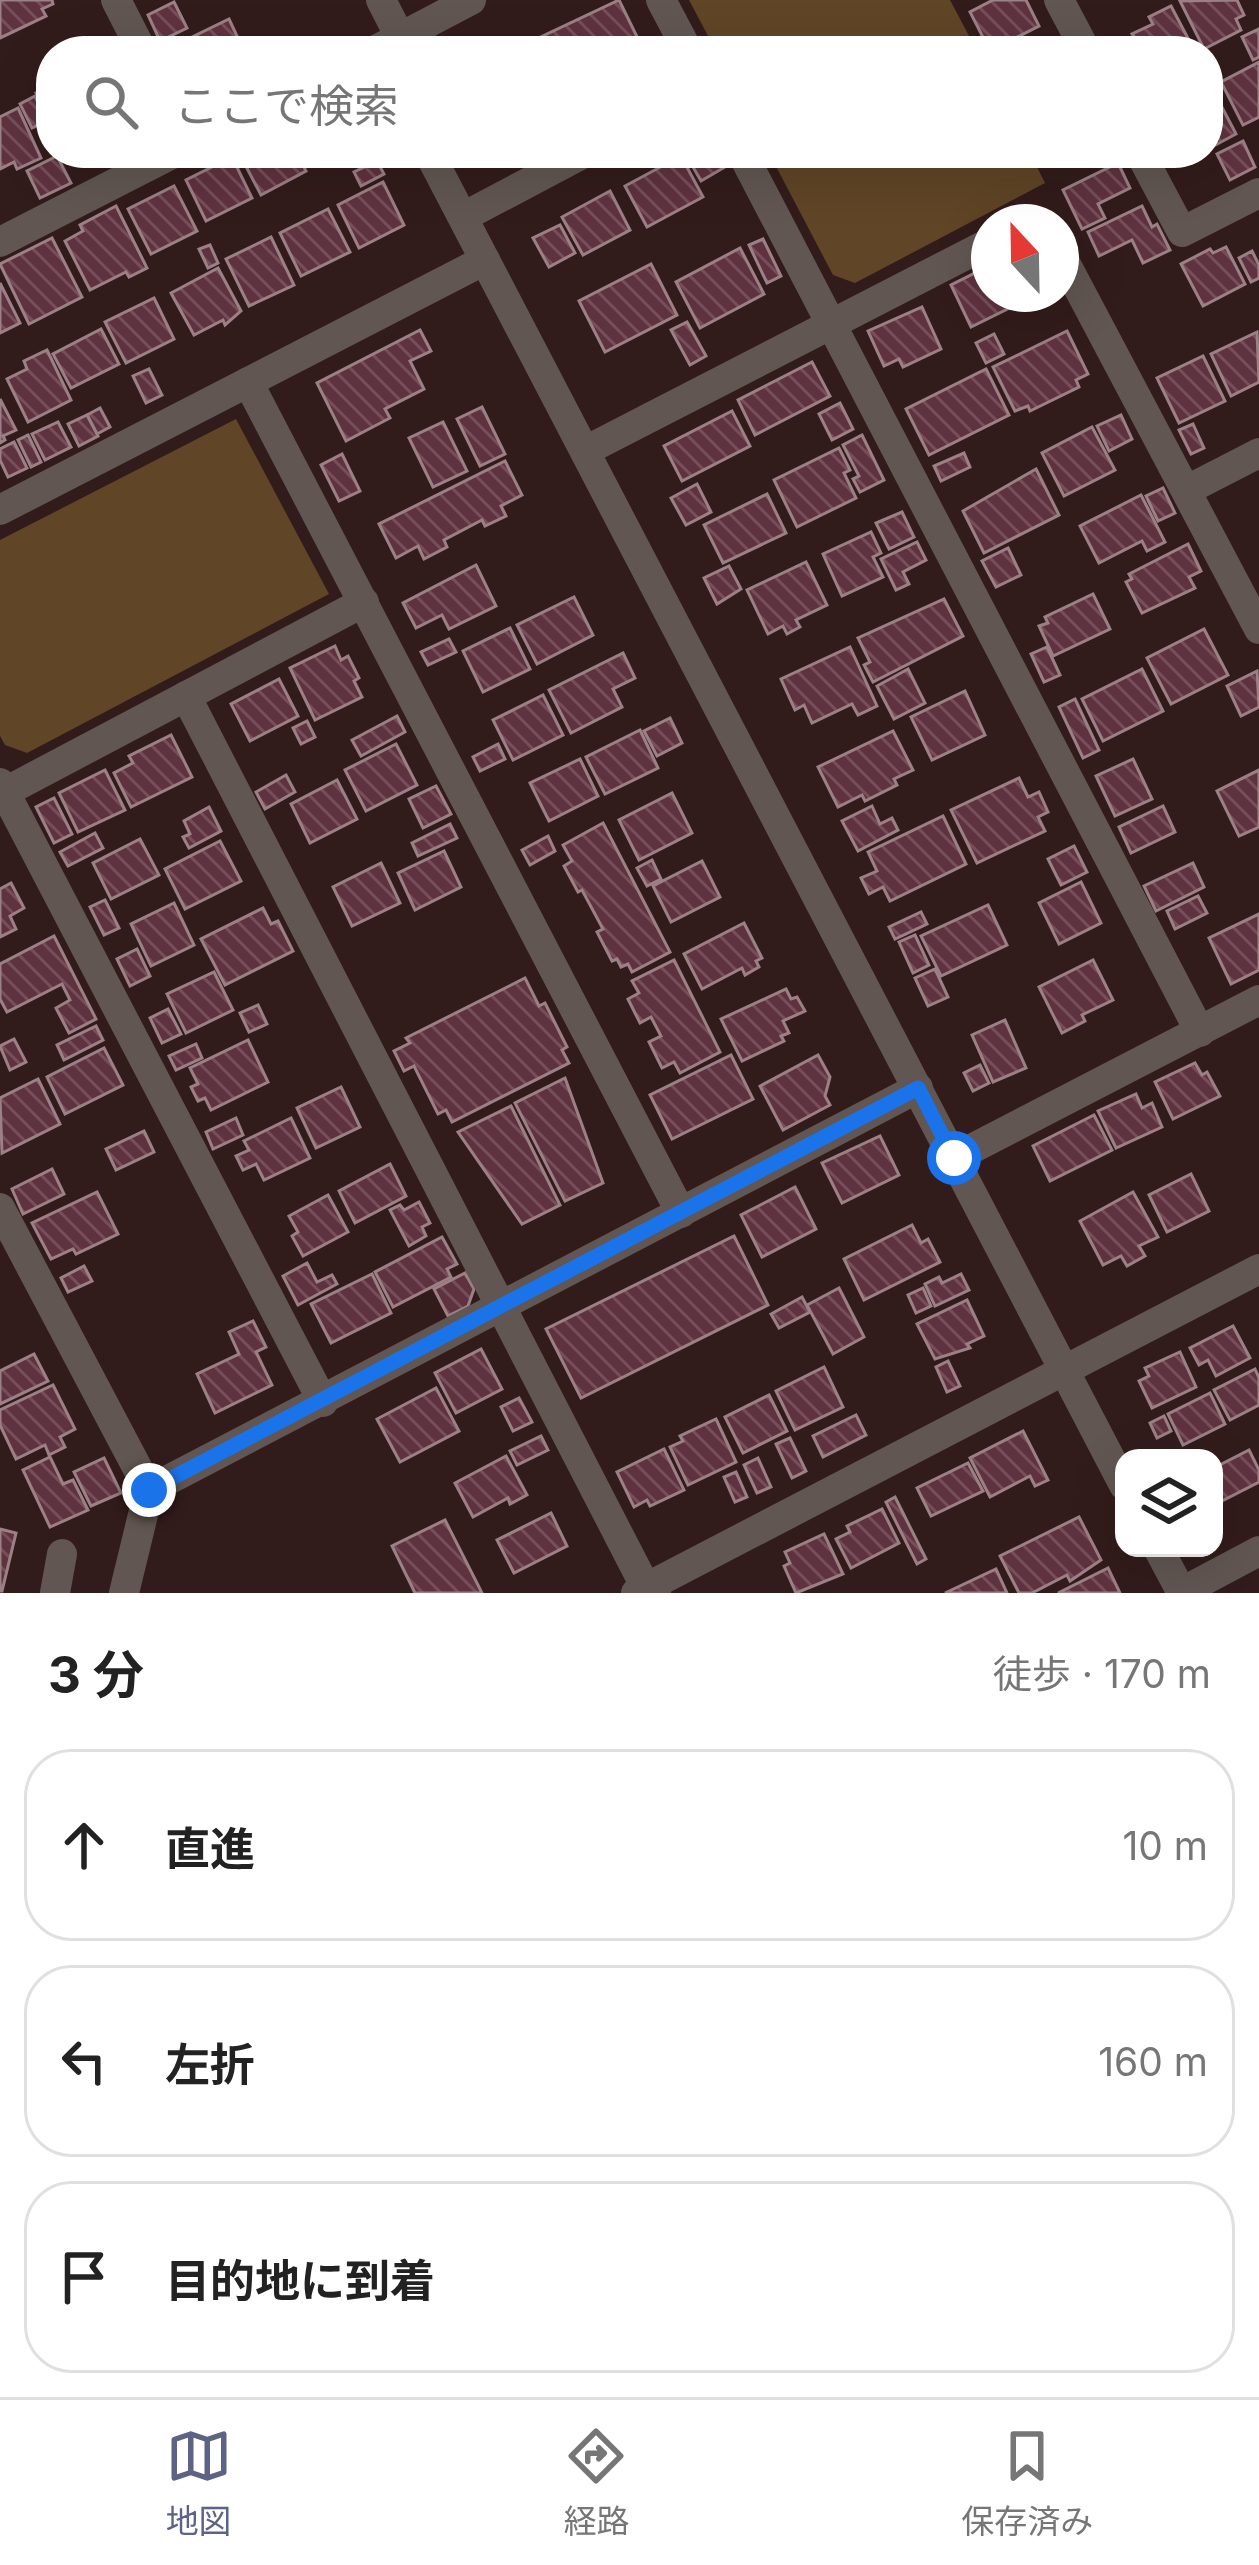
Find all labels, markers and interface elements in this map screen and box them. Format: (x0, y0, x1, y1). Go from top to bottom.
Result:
search box (36, 36, 1223, 168)
icon: search (78, 69, 144, 135)
text: ここで検索 (174, 78, 399, 133)
north arrow (971, 204, 1079, 312)
route start (927, 1131, 981, 1185)
map controls (1115, 1449, 1223, 1557)
button: layers (1115, 1449, 1223, 1557)
route end (122, 1463, 176, 1517)
text: 3 分 (48, 1644, 144, 1705)
text: 徒歩 · 170 m (993, 1650, 1211, 1697)
icon: ahead (51, 1812, 117, 1878)
text: 直進 (165, 1821, 255, 1876)
text: 10 m (1122, 1822, 1208, 1869)
icon: left (51, 2028, 117, 2094)
text: 左折 (165, 2037, 255, 2092)
text: 160 m (1098, 2038, 1208, 2085)
icon: arrive (51, 2244, 117, 2310)
text: 目的地に到着 (165, 2253, 435, 2308)
tab: 地図 (166, 2423, 232, 2543)
tab: 経路 (563, 2423, 629, 2543)
tab: 保存済み (961, 2423, 1093, 2543)

